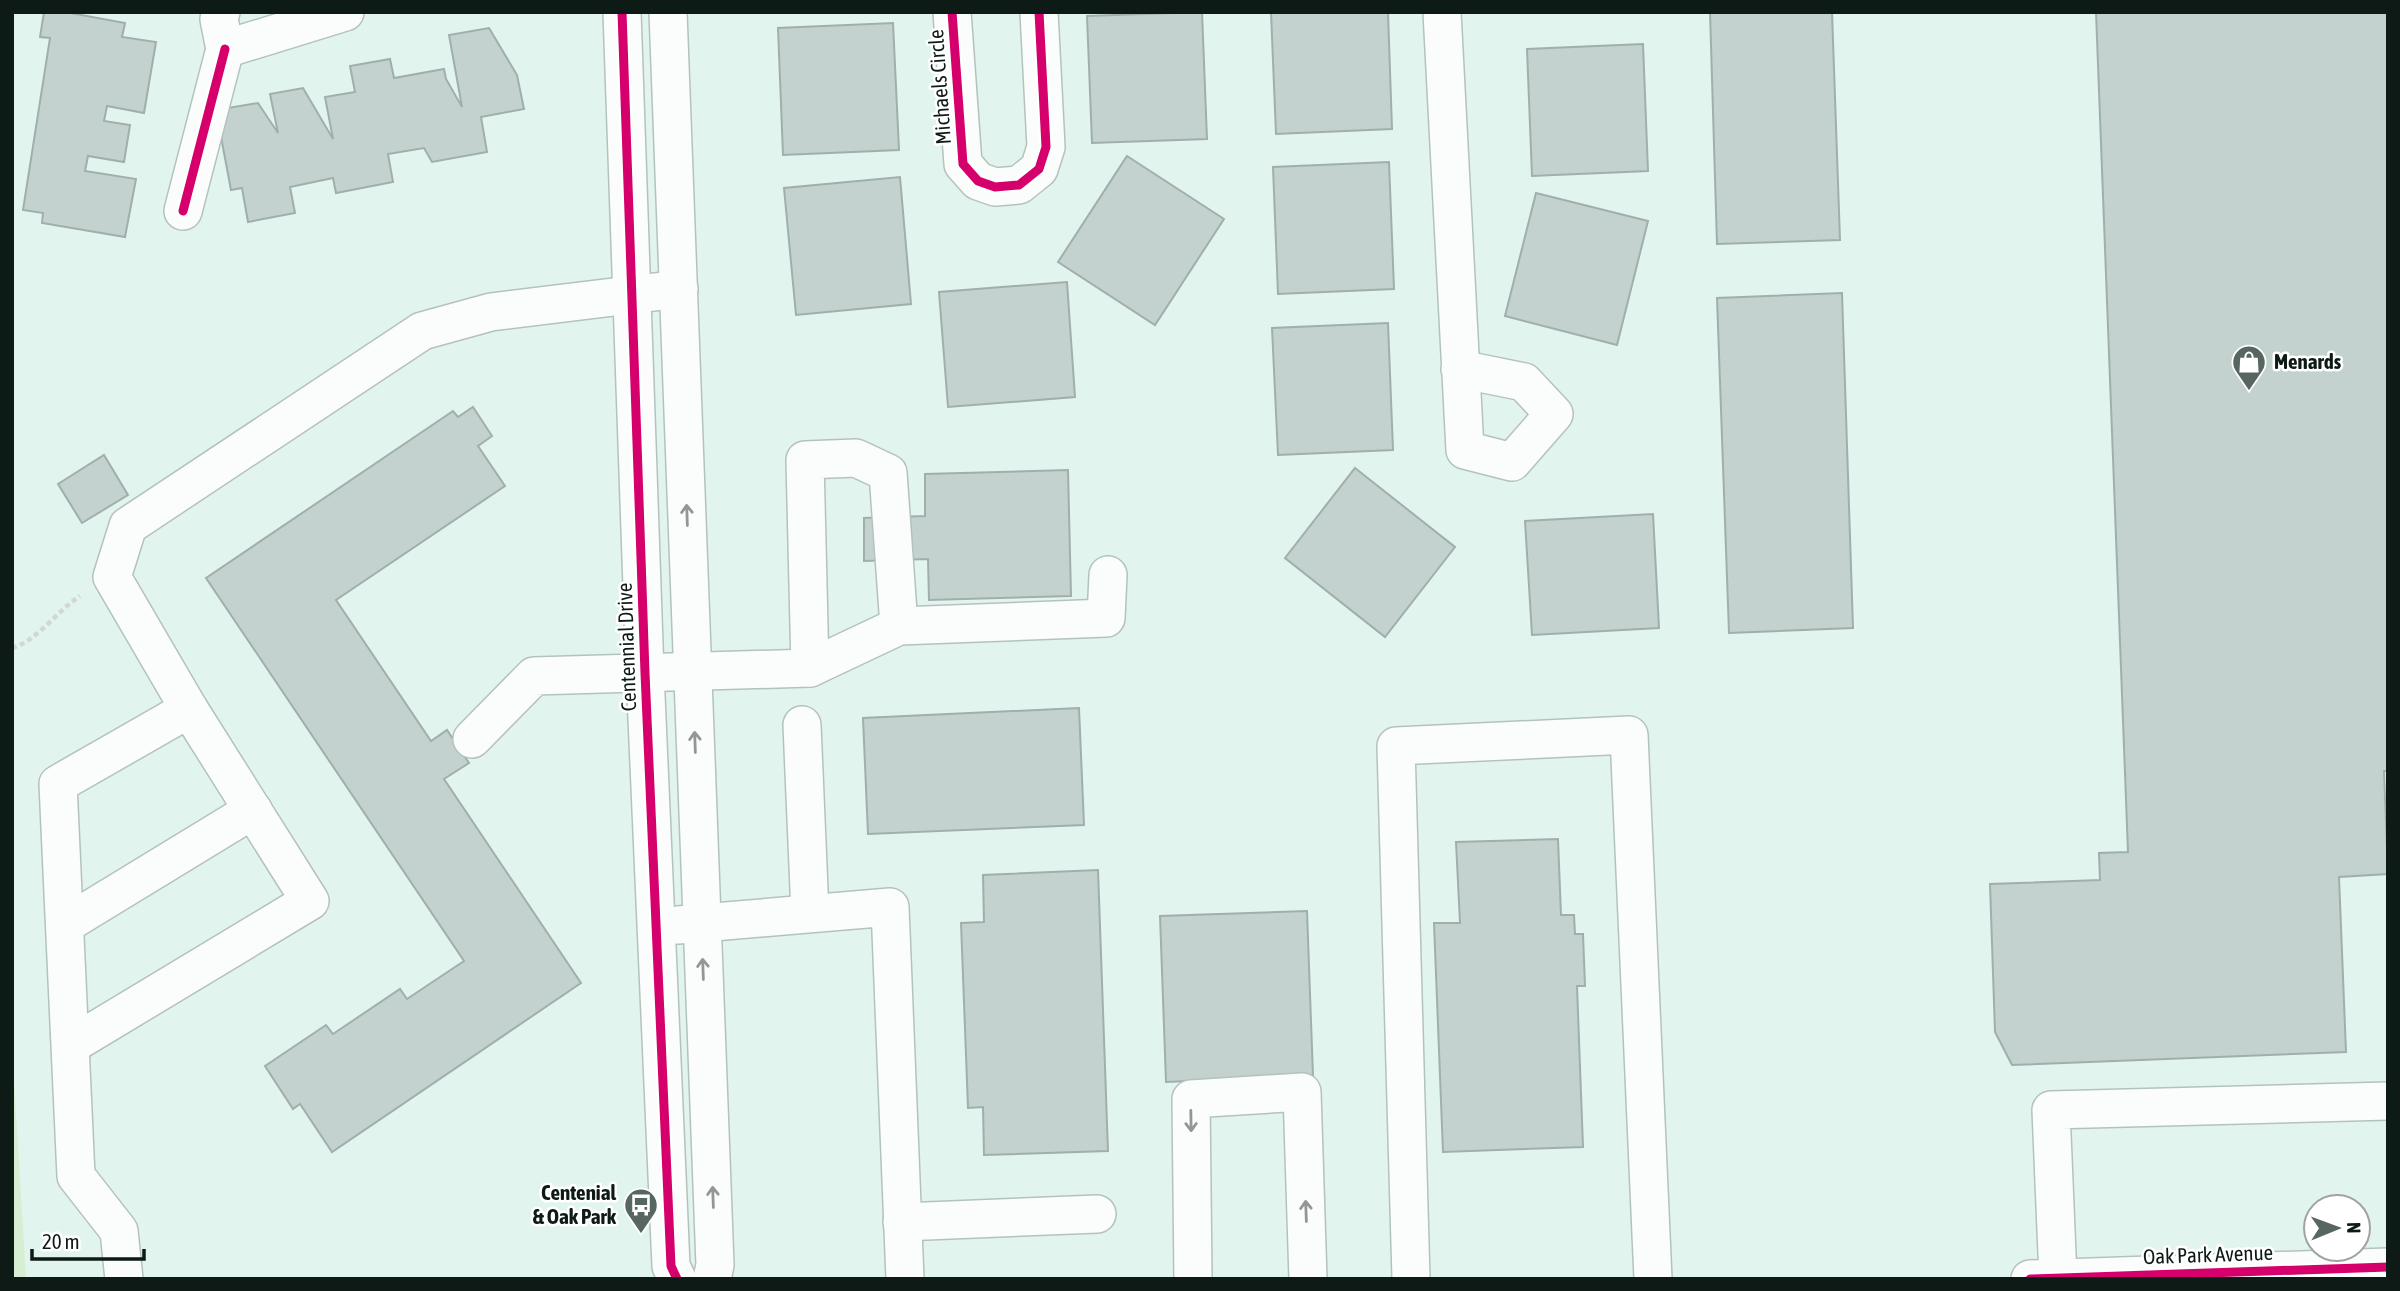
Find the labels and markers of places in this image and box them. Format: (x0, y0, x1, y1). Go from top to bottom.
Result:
shop icon: Menards (2230, 343, 2268, 392)
place label: Menards (2274, 349, 2342, 373)
place label: Centenial & Oak Park (533, 1180, 617, 1228)
bus stop icon: Centenial & Oak Park (622, 1186, 660, 1235)

